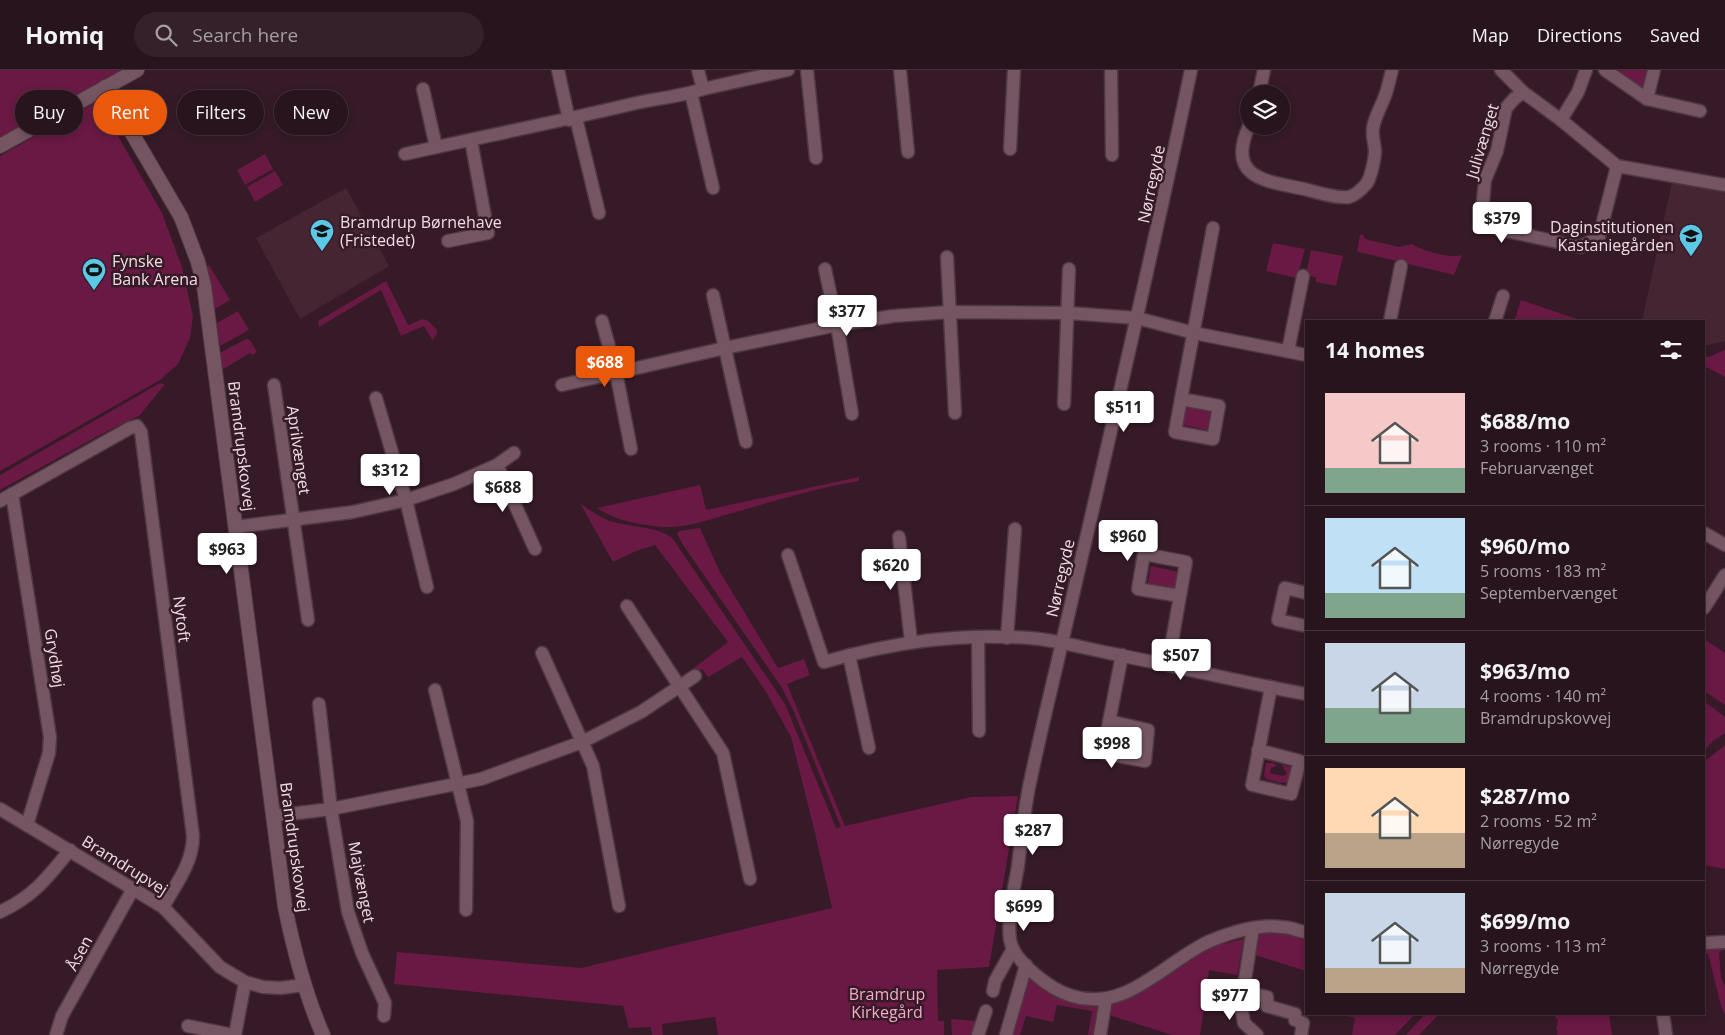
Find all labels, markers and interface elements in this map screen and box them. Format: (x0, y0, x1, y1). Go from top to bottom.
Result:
search box (134, 12, 484, 57)
text: Homiq (25, 18, 104, 51)
icon: search (152, 21, 180, 49)
text: Search here (192, 22, 298, 48)
text: Map (1472, 23, 1509, 47)
text: Directions (1537, 23, 1622, 47)
text: Saved (1650, 23, 1700, 47)
map controls (1240, 85, 1290, 135)
button: layers (1240, 85, 1290, 135)
chip: Buy (15, 90, 83, 135)
chip: Rent (93, 90, 167, 135)
chip: Filters (177, 90, 264, 135)
chip: New (274, 90, 348, 135)
street label: Julivænget (1460, 101, 1504, 183)
street label: Nørregyde (1132, 143, 1170, 225)
pin: $379 (1472, 202, 1532, 244)
text: $379 (1484, 207, 1520, 229)
place label: Bramdrup Børnehave (Fristedet) (340, 211, 502, 251)
place label: Daginstitutionen Kastaniegården (1550, 216, 1674, 256)
school or university icon: Bramdrup Børnehave (Fristedet) (309, 218, 335, 252)
school or university icon: Daginstitutionen Kastaniegården (1678, 223, 1704, 257)
place label: Fynske Bank Arena (112, 250, 198, 290)
sports icon: Fynske Bank Arena (81, 257, 107, 291)
pin: $377 (817, 294, 877, 337)
text: $377 (829, 300, 865, 322)
text: 14 homes (1325, 336, 1425, 364)
icon: filters (1657, 336, 1685, 364)
pin: $688 (575, 346, 635, 388)
text: $688 (587, 351, 623, 373)
street label: Bramdrupskovvej (223, 380, 261, 512)
pin: $511 (1094, 390, 1154, 433)
text: $511 (1106, 396, 1142, 418)
street label: Aprilvænget (282, 404, 316, 496)
text: $688/mo (1480, 407, 1570, 435)
icon: home (1365, 413, 1425, 473)
text: 3 rooms · 110 m² (1480, 435, 1606, 457)
pin: $312 (360, 454, 420, 496)
text: Februarvænget (1480, 457, 1594, 479)
text: $312 (372, 459, 408, 481)
pin: $688 (473, 470, 533, 513)
text: $688 (485, 476, 521, 498)
pin: $960 (1098, 520, 1158, 562)
text: $960 (1110, 525, 1146, 547)
pin: $963 (197, 532, 257, 575)
text: $960/mo (1480, 532, 1570, 560)
street label: Nørregyde (1040, 537, 1080, 619)
text: $963 (209, 538, 245, 560)
icon: home (1365, 538, 1425, 598)
pin: $620 (861, 548, 921, 591)
text: $620 (873, 554, 909, 576)
text: 5 rooms · 183 m² (1480, 560, 1606, 582)
text: Septembervænget (1480, 582, 1617, 604)
street label: Nytoft (168, 595, 196, 644)
street label: Grydhøj (39, 627, 71, 689)
pin: $507 (1151, 638, 1211, 681)
text: $507 (1163, 644, 1199, 666)
text: $963/mo (1480, 657, 1570, 685)
icon: home (1365, 663, 1425, 723)
text: 4 rooms · 140 m² (1480, 685, 1606, 707)
text: Bramdrupskovvej (1480, 707, 1611, 729)
pin: $998 (1082, 726, 1142, 769)
text: $998 (1094, 732, 1130, 754)
street label: Bramdrupskovvej (275, 781, 315, 913)
text: $287/mo (1480, 782, 1570, 810)
icon: home (1365, 788, 1425, 848)
text: 2 rooms · 52 m² (1480, 810, 1597, 832)
pin: $287 (1003, 814, 1063, 856)
text: $287 (1015, 819, 1051, 841)
street label: Bramdrupvej (78, 830, 172, 900)
text: Nørregyde (1480, 832, 1559, 854)
street label: Majvænget (343, 840, 381, 925)
pin: $699 (994, 890, 1054, 932)
text: $699 (1006, 895, 1042, 917)
text: $699/mo (1480, 907, 1570, 935)
icon: home (1365, 913, 1425, 973)
street label: Åsen (61, 932, 97, 974)
text: 3 rooms · 113 m² (1480, 935, 1606, 957)
text: Nørregyde (1480, 957, 1559, 979)
pin: $977 (1200, 978, 1260, 1021)
park label: Bramdrup Kirkegård (849, 983, 925, 1023)
text: $977 (1212, 984, 1248, 1006)

